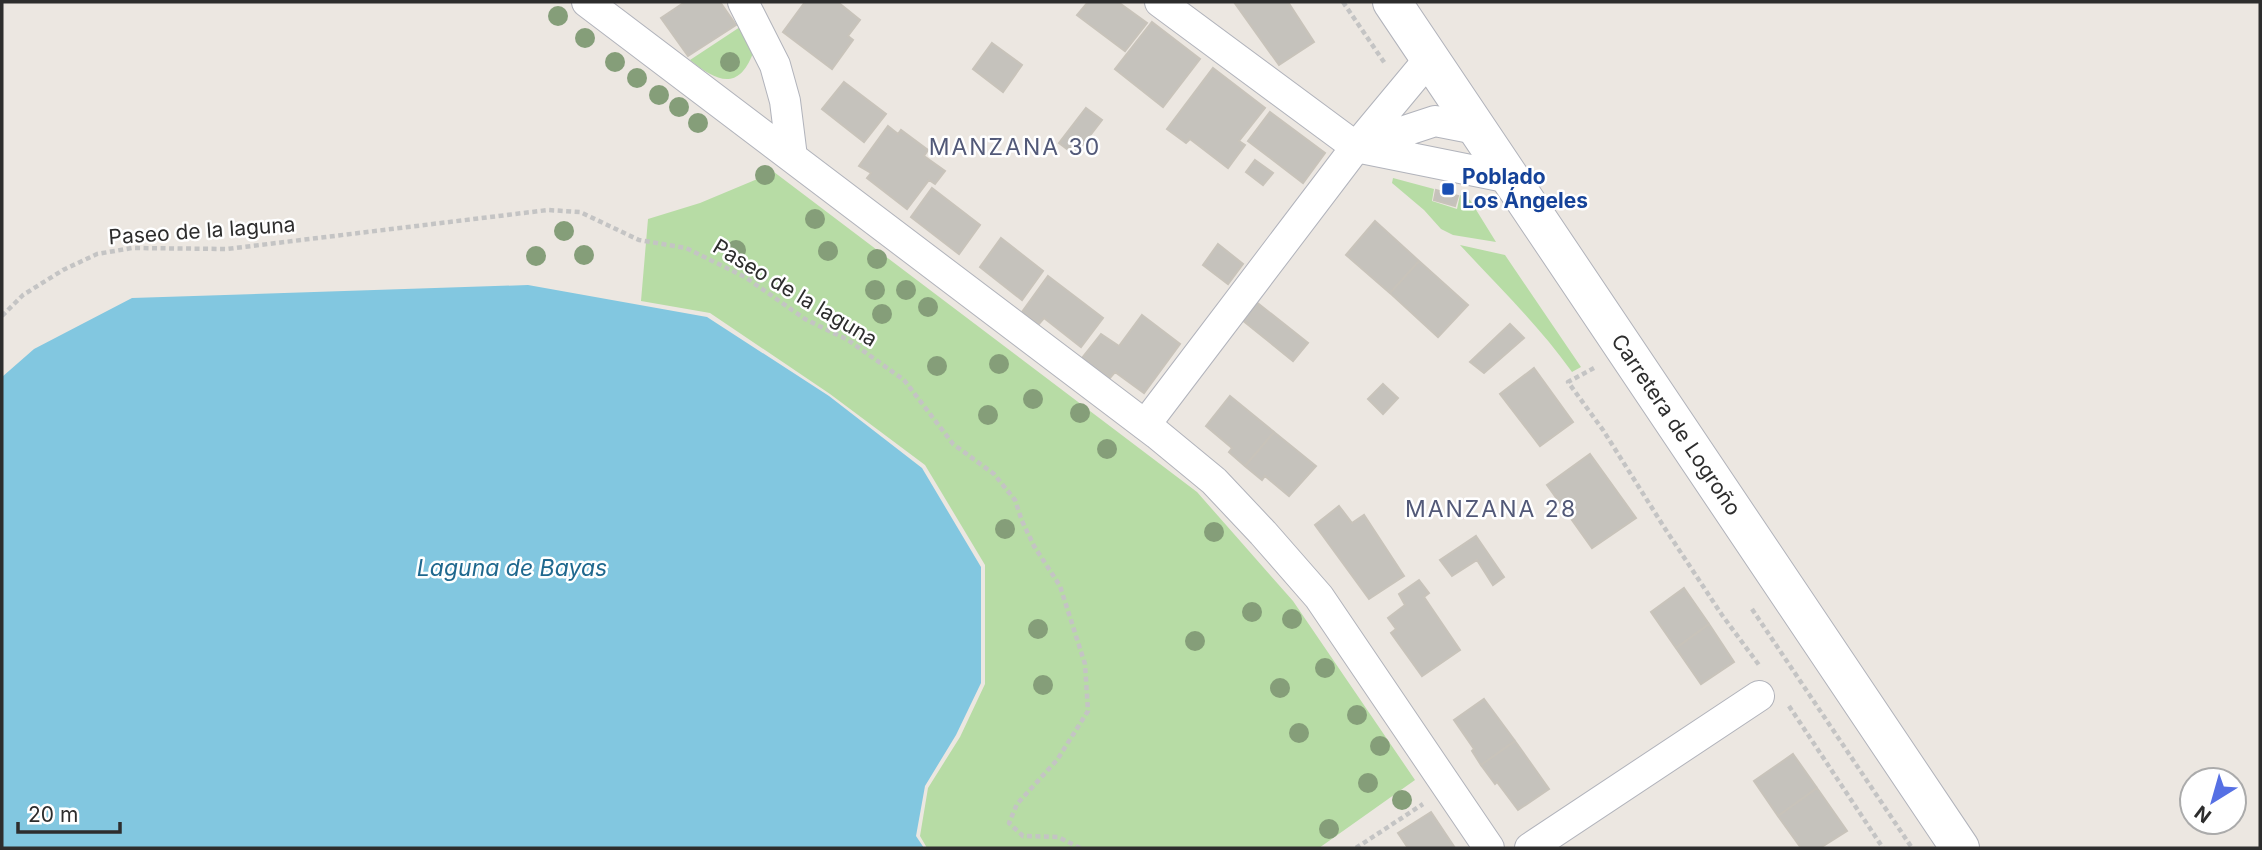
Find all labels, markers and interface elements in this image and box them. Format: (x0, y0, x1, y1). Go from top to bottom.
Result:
district label: MANZANA 30 (929, 133, 1101, 161)
place label: Poblado Los Ángeles (1462, 164, 1588, 213)
marker: Poblado Los Ángeles (1440, 181, 1456, 197)
street label: Paseo de la laguna (108, 212, 296, 250)
street label: Paseo de la laguna (709, 234, 882, 351)
street label: Carretera de Logroño (1606, 329, 1746, 520)
district label: MANZANA 28 (1405, 495, 1577, 523)
water label: Laguna de Bayas (417, 554, 607, 582)
north arrow (2178, 766, 2248, 836)
scale bar (18, 790, 119, 834)
text: N (2190, 801, 2216, 828)
text: 20 m (28, 802, 78, 827)

